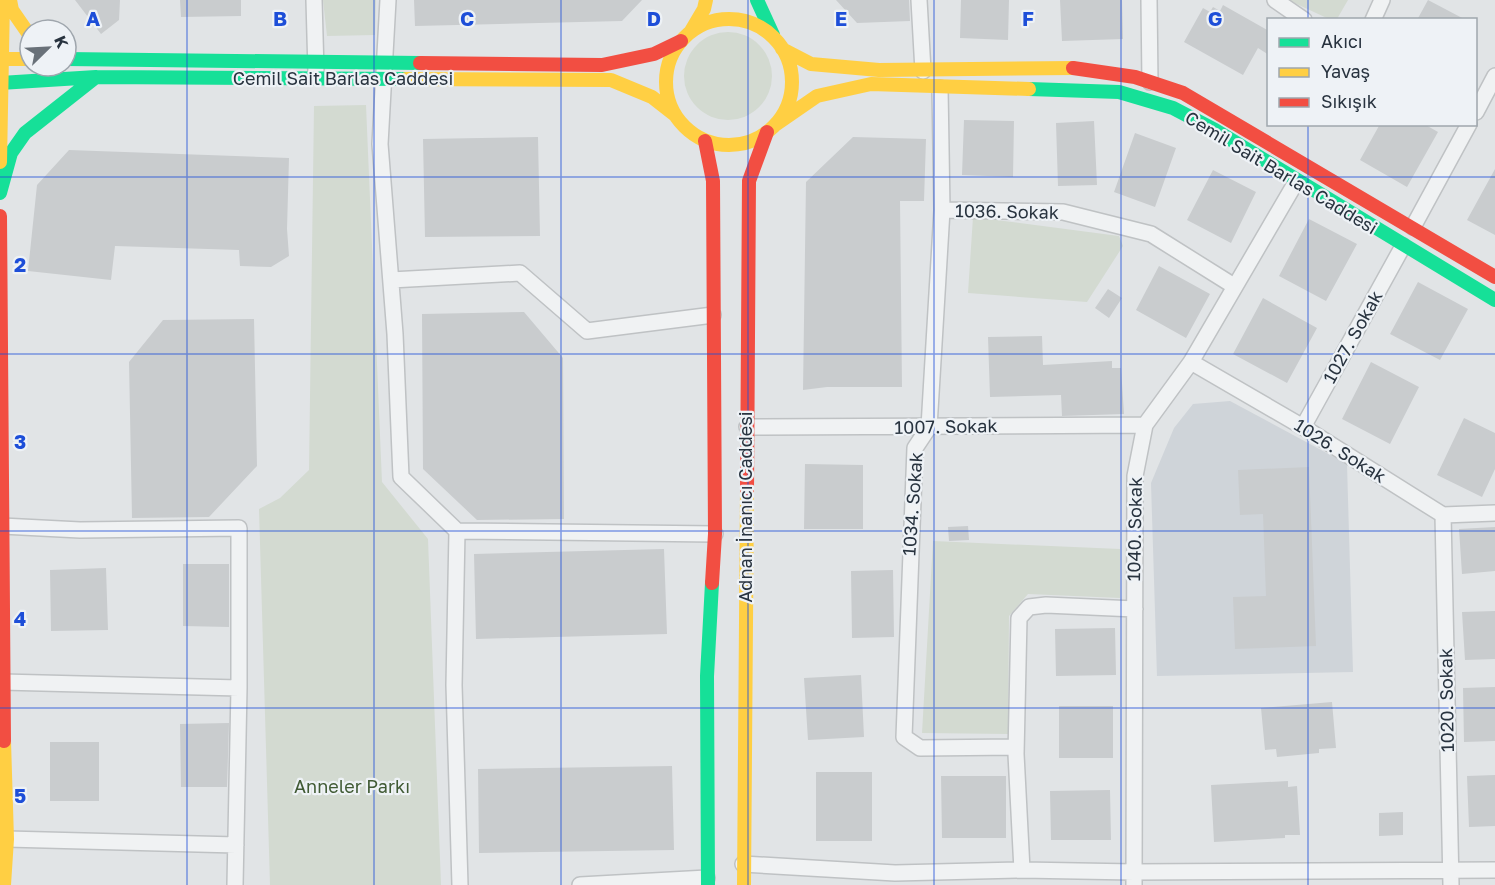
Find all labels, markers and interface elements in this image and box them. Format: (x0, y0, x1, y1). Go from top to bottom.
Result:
text: A (86, 6, 100, 30)
text: B (273, 6, 287, 30)
text: C (460, 6, 474, 30)
text: D (647, 6, 661, 30)
text: E (835, 6, 847, 30)
text: F (1022, 6, 1034, 30)
text: G (1208, 6, 1222, 30)
north arrow (18, 18, 78, 78)
legend (1267, 18, 1477, 126)
text: Akıcı (1321, 30, 1363, 52)
text: K (50, 33, 73, 52)
text: Yavaş (1321, 60, 1370, 82)
street label: Cemil Sait Barlas Caddesi (233, 67, 453, 89)
text: Sıkışık (1321, 90, 1377, 112)
street label: Cemil Sait Barlas Caddesi (1181, 106, 1382, 238)
street label: 1036. Sokak (955, 199, 1059, 223)
text: 2 (14, 252, 26, 276)
street label: 1027. Sokak (1318, 286, 1387, 387)
street label: Adnan İnanıcı Caddesi (734, 411, 756, 603)
street label: 1026. Sokak (1291, 413, 1390, 487)
street label: 1007. Sokak (894, 414, 998, 438)
text: 3 (14, 429, 26, 453)
street label: 1034. Sokak (897, 451, 927, 557)
street label: 1040. Sokak (1122, 477, 1146, 581)
text: 4 (14, 606, 26, 630)
street label: 1020. Sokak (1434, 648, 1458, 752)
park label: Anneler Parkı (294, 775, 410, 797)
text: 5 (14, 783, 26, 807)

